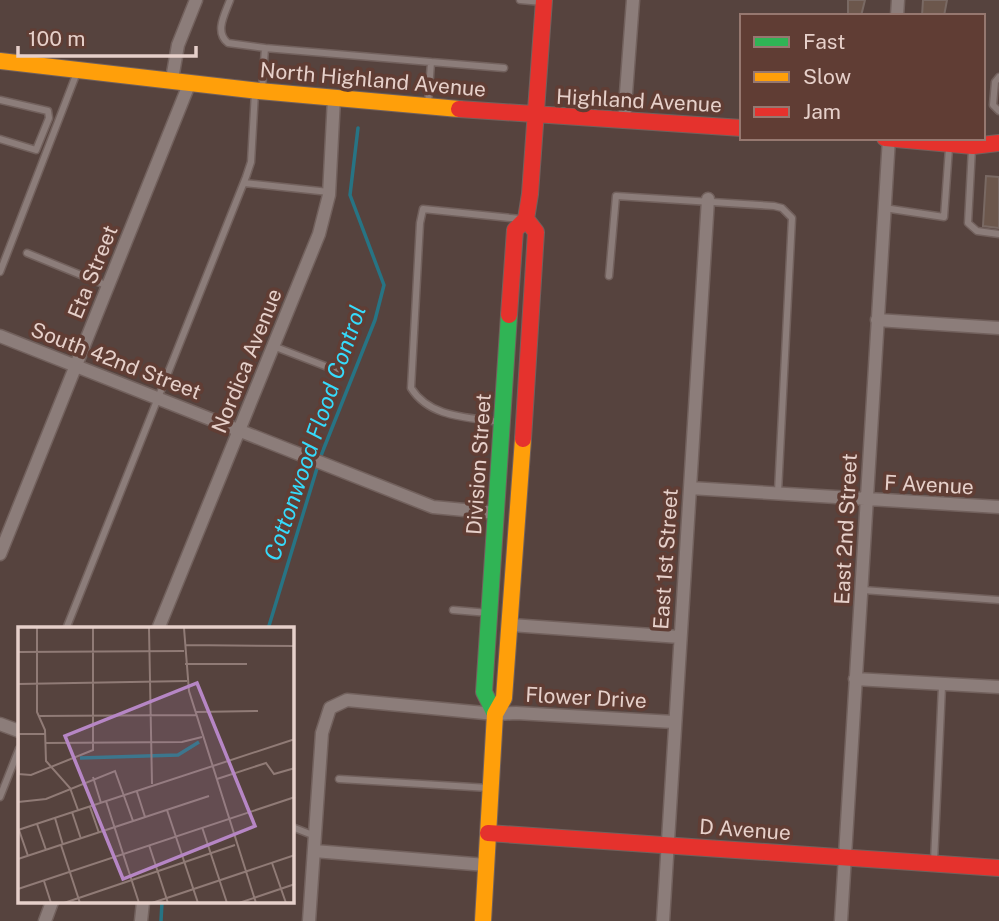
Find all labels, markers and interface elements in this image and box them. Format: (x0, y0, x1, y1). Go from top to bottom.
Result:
scale bar (18, 14, 196, 58)
legend (740, 14, 985, 140)
text: 100 m (28, 26, 85, 51)
text: Fast (803, 29, 845, 54)
street label: North Highland Avenue (259, 57, 487, 102)
text: Slow (803, 64, 851, 89)
street label: Highland Avenue (555, 84, 723, 117)
text: Jam (803, 99, 841, 124)
street label: Eta Street (62, 221, 123, 322)
street label: Nordica Avenue (206, 285, 287, 437)
water label: Cottonwood Flood Control (258, 301, 371, 564)
street label: South 42nd Street (28, 317, 205, 405)
street label: Division Street (461, 392, 496, 536)
street label: East 2nd Street (829, 453, 862, 605)
street label: F Avenue (884, 470, 974, 499)
street label: East 1st Street (648, 487, 683, 630)
inset map (18, 627, 294, 904)
street label: Flower Drive (525, 682, 647, 713)
street label: D Avenue (698, 814, 792, 845)

